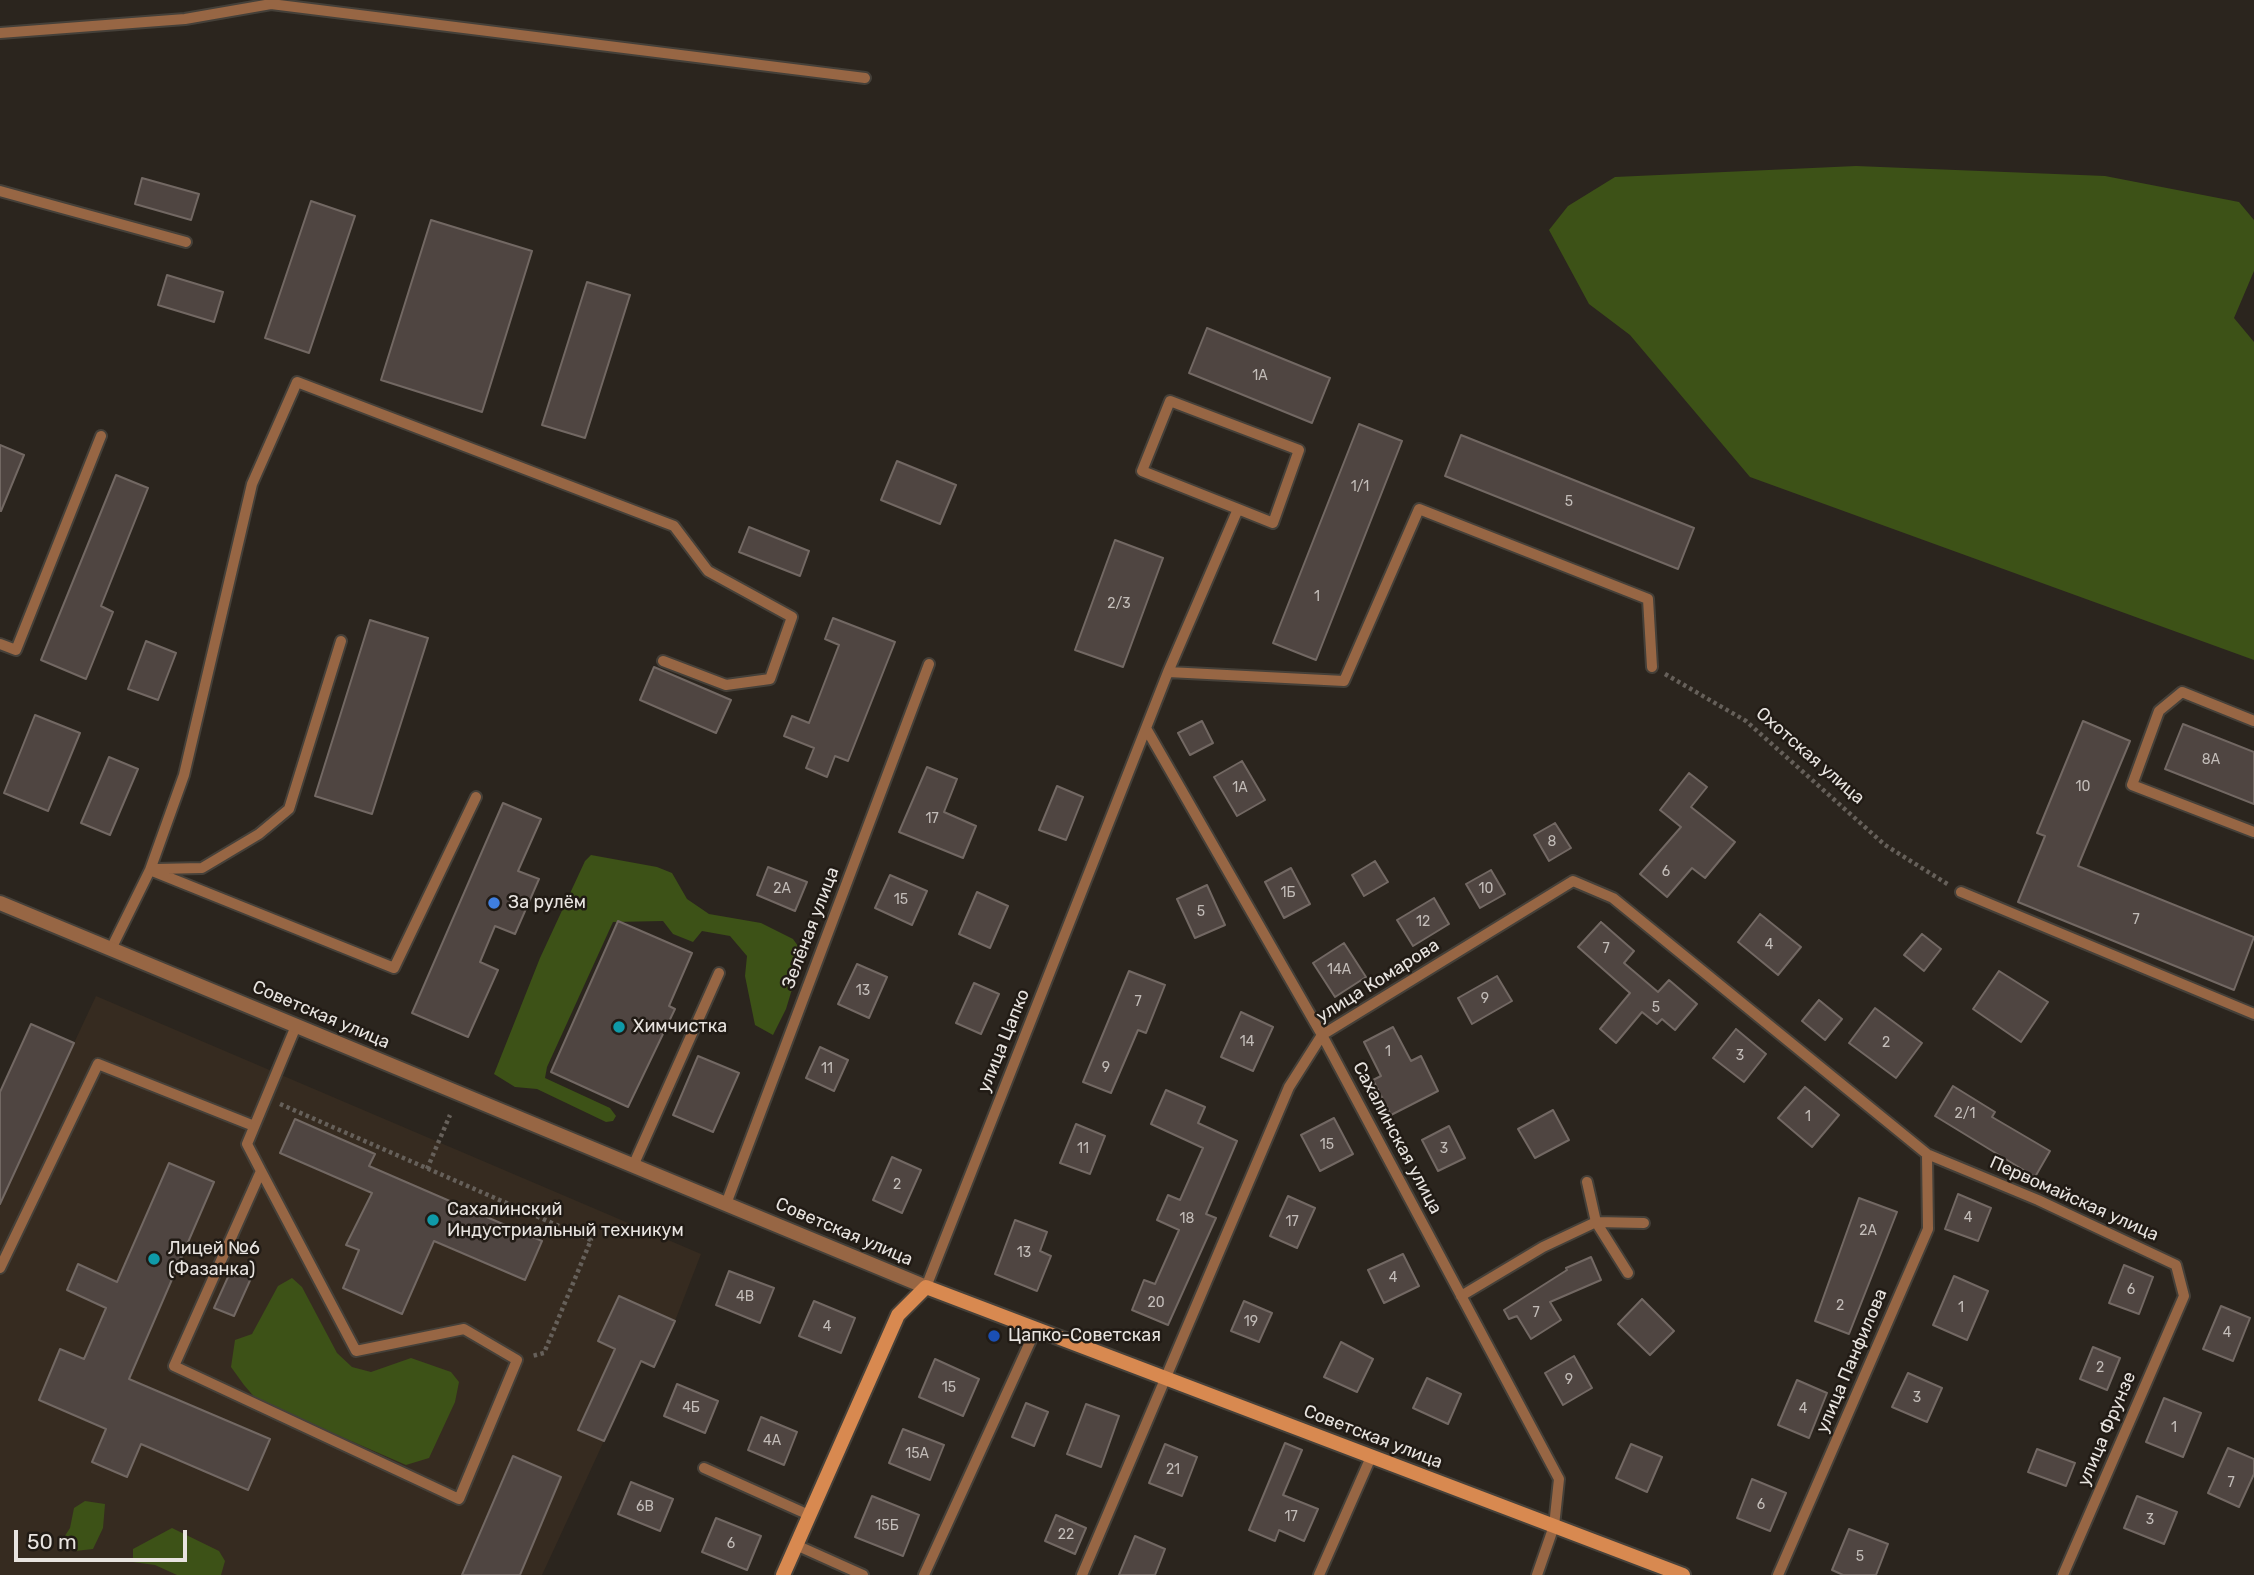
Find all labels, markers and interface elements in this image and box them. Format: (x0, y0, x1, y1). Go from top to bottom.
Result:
house number: 1А (1252, 368, 1268, 384)
house number: 1/1 (1351, 479, 1369, 495)
house number: 5 (1565, 494, 1573, 510)
house number: 1 (1314, 589, 1320, 605)
house number: 2/3 (1107, 596, 1131, 612)
street label: Охотская улица (1751, 703, 1869, 809)
house number: 8А (2202, 752, 2220, 768)
house number: 10 (2076, 779, 2090, 795)
house number: 1А (1232, 780, 1248, 796)
house number: 17 (925, 811, 939, 827)
house number: 8 (1548, 834, 1556, 850)
street label: Зелёная улица (778, 864, 844, 992)
house number: 6 (1662, 864, 1670, 880)
house number: 2А (773, 881, 791, 897)
house number: 10 (1479, 881, 1493, 897)
house number: 1Б (1281, 885, 1295, 901)
place label: За рулём (508, 892, 586, 914)
house number: 15 (894, 892, 908, 908)
marker: За рулём (486, 895, 502, 911)
house number: 5 (1197, 904, 1205, 920)
house number: 7 (2132, 912, 2140, 928)
house number: 12 (1416, 914, 1430, 930)
street label: улица Комарова (1313, 935, 1443, 1027)
house number: 4 (1765, 937, 1773, 953)
house number: 7 (1602, 941, 1610, 957)
house number: 14А (1327, 962, 1351, 978)
street label: Советская улица (249, 976, 393, 1054)
house number: 13 (856, 983, 870, 999)
street label: улица Цапко (973, 986, 1035, 1096)
house number: 9 (1481, 991, 1489, 1007)
house number: 7 (1134, 994, 1142, 1010)
house number: 5 (1652, 1000, 1660, 1016)
place label: Химчистка (633, 1016, 727, 1038)
marker: Химчистка (611, 1019, 627, 1035)
house number: 14 (1240, 1034, 1254, 1050)
house number: 2 (1882, 1035, 1890, 1051)
house number: 1 (1385, 1044, 1391, 1060)
house number: 3 (1736, 1048, 1744, 1064)
street label: Сахалинская улица (1348, 1058, 1446, 1218)
house number: 9 (1102, 1060, 1110, 1076)
house number: 11 (821, 1061, 833, 1077)
house number: 2/1 (1955, 1106, 1975, 1122)
house number: 1 (1805, 1109, 1811, 1125)
house number: 15 (1320, 1137, 1334, 1153)
house number: 11 (1077, 1141, 1089, 1157)
house number: 3 (1440, 1141, 1448, 1157)
street label: Первомайская улица (1986, 1152, 2162, 1246)
house number: 2 (893, 1177, 901, 1193)
street label: Советская улица (772, 1193, 916, 1271)
place label: Сахалинский Индустриальный техникум (447, 1199, 684, 1242)
house number: 4 (1964, 1210, 1972, 1226)
house number: 18 (1180, 1211, 1194, 1227)
marker: Сахалинский Индустриальный техникум (425, 1212, 441, 1228)
house number: 17 (1285, 1214, 1299, 1230)
house number: 2А (1859, 1223, 1877, 1239)
place label: Лицей №6 (Фазанка) (168, 1238, 260, 1280)
house number: 13 (1017, 1245, 1031, 1261)
marker: Лицей №6 (Фазанка) (146, 1251, 162, 1267)
house number: 4 (1389, 1270, 1397, 1286)
house number: 6 (2127, 1282, 2135, 1298)
street label: улица Панфилова (1812, 1286, 1892, 1436)
house number: 4В (736, 1289, 754, 1305)
house number: 20 (1147, 1295, 1165, 1311)
house number: 2 (1836, 1298, 1844, 1314)
house number: 1 (1958, 1300, 1964, 1316)
house number: 7 (1532, 1305, 1540, 1321)
house number: 19 (1244, 1314, 1258, 1330)
house number: 4 (823, 1319, 831, 1335)
place label: Цапко-Советская (1008, 1325, 1161, 1347)
house number: 4 (2223, 1325, 2231, 1341)
marker: Цапко-Советская (986, 1328, 1002, 1344)
house number: 2 (2096, 1360, 2104, 1376)
street label: улица Фрунзе (2073, 1369, 2141, 1489)
house number: 9 (1565, 1372, 1573, 1388)
house number: 15 (942, 1380, 956, 1396)
house number: 3 (1913, 1390, 1921, 1406)
house number: 4Б (682, 1400, 700, 1416)
street label: Советская улица (1300, 1401, 1446, 1473)
house number: 4 (1799, 1401, 1807, 1417)
house number: 1 (2171, 1420, 2177, 1436)
house number: 4А (763, 1433, 781, 1449)
house number: 15А (905, 1446, 929, 1462)
house number: 21 (1166, 1462, 1180, 1478)
house number: 7 (2227, 1475, 2235, 1491)
house number: 6 (1757, 1497, 1765, 1513)
house number: 6В (636, 1499, 654, 1515)
house number: 17 (1284, 1509, 1298, 1525)
house number: 3 (2146, 1512, 2154, 1528)
scale bar (18, 1516, 191, 1560)
house number: 15Б (875, 1518, 899, 1534)
house number: 22 (1058, 1527, 1074, 1543)
text: 50 m (27, 1529, 77, 1554)
house number: 6 (727, 1536, 735, 1552)
house number: 5 (1856, 1549, 1864, 1565)

